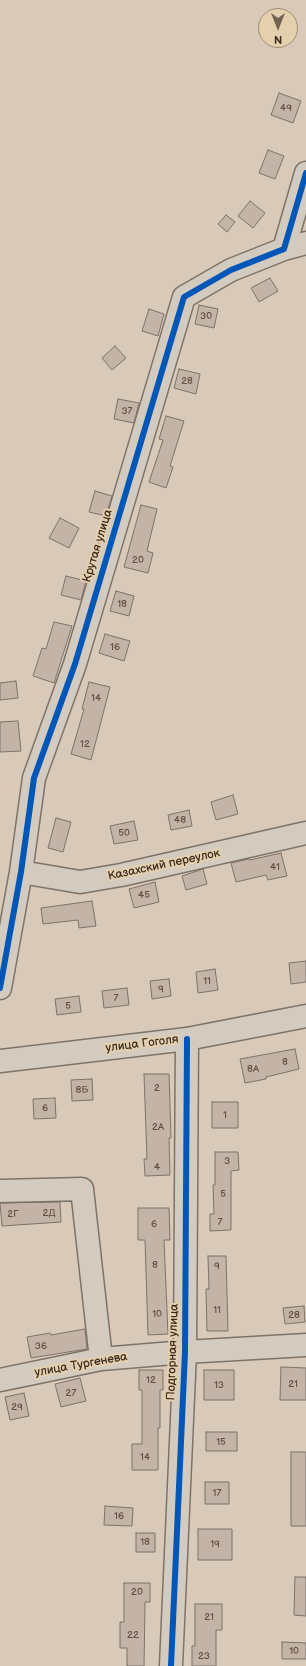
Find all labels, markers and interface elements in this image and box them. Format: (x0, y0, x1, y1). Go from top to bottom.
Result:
north arrow (258, 8, 298, 48)
text: N (274, 33, 282, 46)
house number: 49 (280, 102, 292, 114)
house number: 30 (200, 310, 212, 322)
house number: 28 (181, 375, 193, 387)
house number: 37 (121, 405, 133, 417)
street label: Крутая улица (80, 508, 116, 584)
house number: 20 (132, 554, 144, 566)
house number: 18 (117, 598, 127, 610)
house number: 16 (110, 641, 120, 653)
house number: 14 (91, 692, 101, 704)
house number: 12 (80, 738, 90, 750)
house number: 48 (174, 814, 186, 826)
house number: 50 (118, 827, 130, 839)
street label: Казахский переулок (107, 846, 221, 884)
house number: 41 (270, 861, 280, 873)
house number: 45 (138, 889, 150, 901)
house number: 11 (203, 975, 211, 987)
house number: 9 (158, 983, 164, 995)
house number: 7 (114, 992, 118, 1004)
house number: 5 (65, 1000, 71, 1012)
street label: улица Гоголя (105, 1032, 179, 1056)
house number: 8 (282, 1056, 288, 1068)
house number: 8А (247, 1063, 259, 1075)
house number: 2 (154, 1082, 160, 1094)
house number: 8Б (76, 1084, 88, 1096)
house number: 6 (42, 1102, 48, 1114)
house number: 1 (223, 1109, 227, 1121)
house number: 2А (152, 1121, 164, 1133)
house number: 3 (224, 1155, 230, 1167)
house number: 4 (154, 1161, 160, 1173)
house number: 5 (220, 1188, 226, 1200)
house number: 2Д (43, 1207, 55, 1219)
house number: 2Г (7, 1208, 19, 1220)
house number: 7 (218, 1216, 222, 1228)
house number: 6 (151, 1218, 157, 1230)
house number: 8 (152, 1259, 158, 1271)
house number: 9 (214, 1260, 220, 1272)
street label: Подгорная улица (164, 1303, 182, 1401)
house number: 11 (213, 1304, 221, 1316)
house number: 10 (152, 1308, 162, 1320)
house number: 28 (288, 1309, 300, 1321)
house number: 36 (35, 1340, 47, 1352)
street label: улица Тургенева (33, 1350, 129, 1380)
house number: 12 (146, 1374, 156, 1386)
house number: 21 (288, 1378, 298, 1390)
house number: 13 (214, 1379, 224, 1391)
house number: 27 (66, 1387, 76, 1399)
house number: 29 (11, 1401, 23, 1413)
house number: 15 (216, 1436, 226, 1448)
house number: 14 (140, 1451, 150, 1463)
house number: 17 (213, 1487, 221, 1499)
house number: 16 (114, 1510, 124, 1522)
house number: 18 (140, 1536, 150, 1548)
house number: 19 (210, 1538, 220, 1550)
house number: 20 (131, 1586, 143, 1598)
house number: 21 (204, 1611, 214, 1623)
house number: 22 (127, 1629, 139, 1641)
house number: 10 (289, 1645, 299, 1657)
house number: 23 (198, 1650, 210, 1662)

